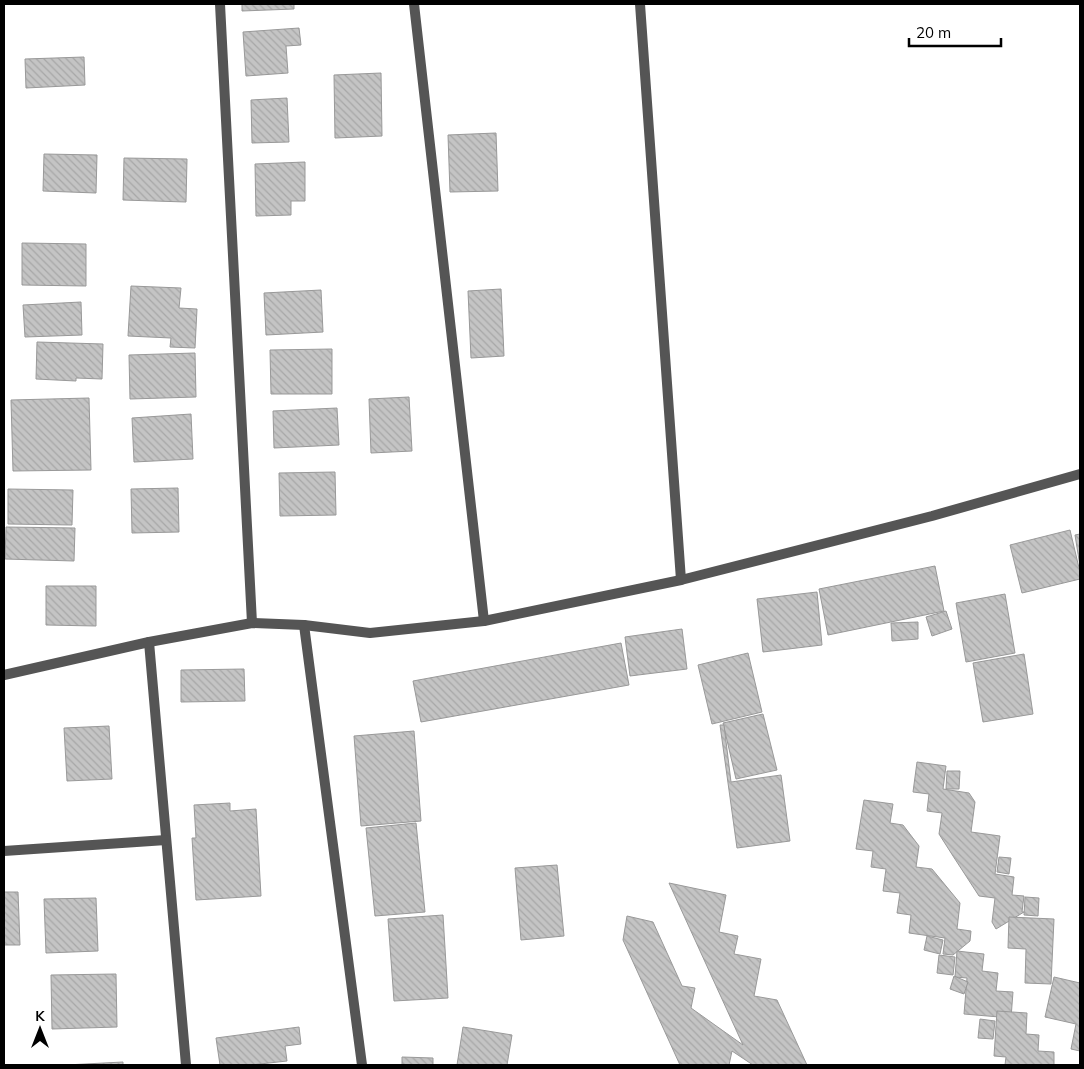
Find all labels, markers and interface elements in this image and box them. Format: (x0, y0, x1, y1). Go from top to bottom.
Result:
scale bar (909, 15, 1002, 47)
text: 20 m (916, 23, 951, 42)
north arrow (15, 1004, 65, 1054)
text: K (35, 1007, 45, 1025)

